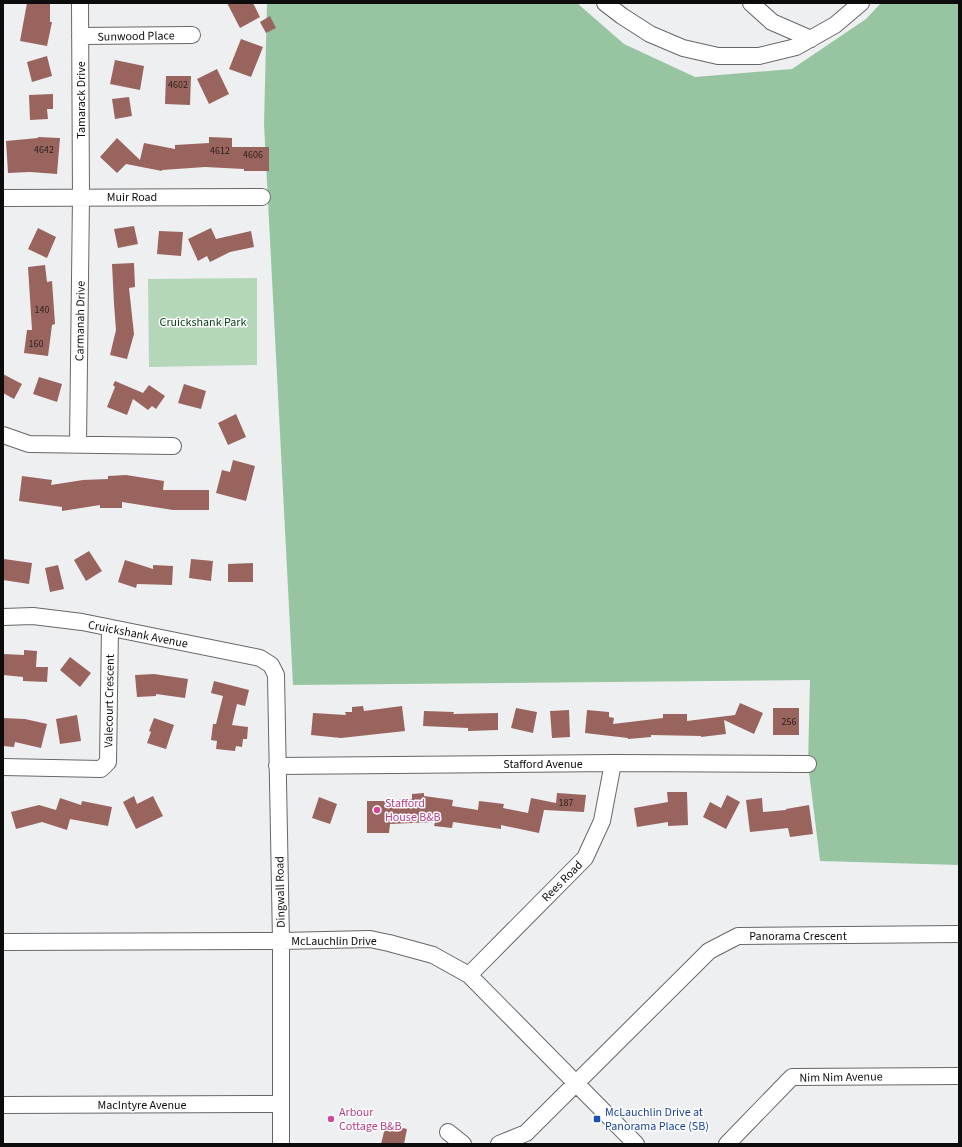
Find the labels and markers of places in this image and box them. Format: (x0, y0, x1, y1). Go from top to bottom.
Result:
place label: Stafford House B&B (385, 795, 441, 826)
marker: Stafford House B&B (372, 805, 382, 815)
place label: Arbour Cottage B&B (339, 1104, 401, 1135)
place label: McLauchlin Drive at Panorama Place (SB) (605, 1104, 709, 1135)
marker: Arbour Cottage B&B (326, 1114, 336, 1124)
marker: McLauchlin Drive at Panorama Place (SB) (592, 1114, 602, 1124)

